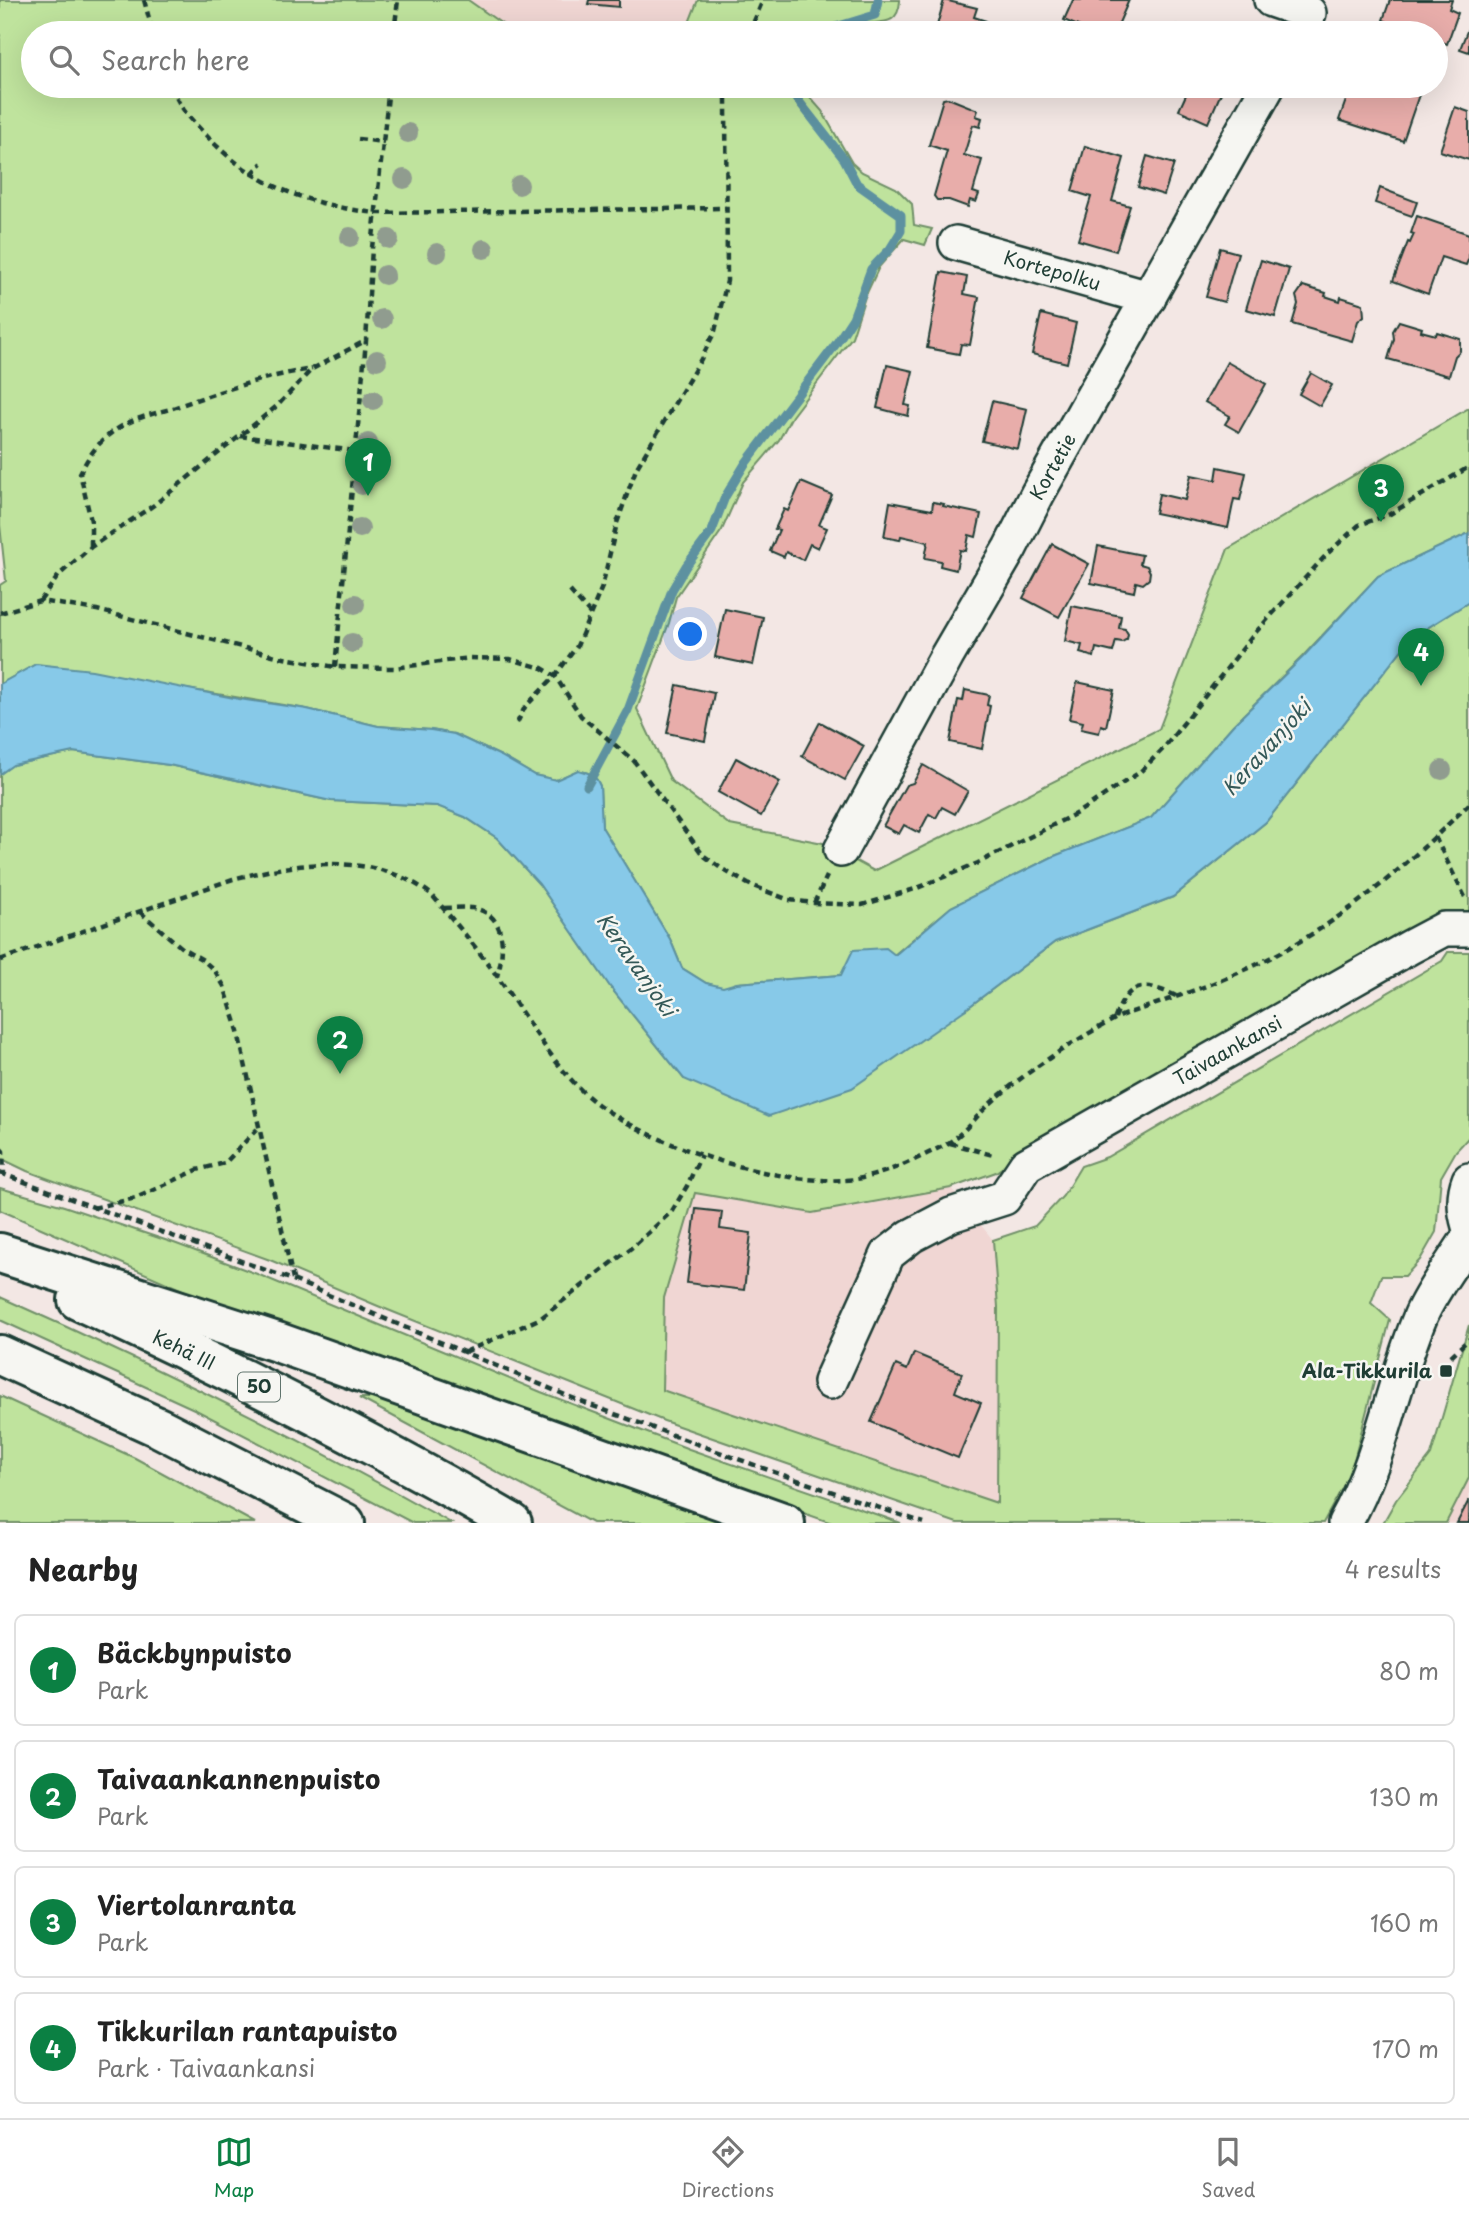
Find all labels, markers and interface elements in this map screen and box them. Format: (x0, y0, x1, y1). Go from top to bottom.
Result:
search box (21, 21, 1448, 98)
text: Search here (101, 40, 250, 79)
icon: search (45, 41, 83, 79)
street label: Kortepolku (1001, 242, 1104, 297)
street label: Kortetie (1022, 428, 1082, 505)
pin: 1 (345, 438, 391, 496)
pin: 3 (1358, 464, 1404, 522)
your location (673, 617, 707, 651)
pin: 4 (1398, 628, 1444, 686)
water label: Keravanjoki (1213, 689, 1320, 802)
water label: Keravanjoki (590, 906, 687, 1025)
street label: Taivaankansi (1168, 1008, 1287, 1092)
pin: 2 (317, 1016, 363, 1074)
street label: Kehä III (148, 1322, 220, 1376)
place label: Ala-Tikkurila (1302, 1356, 1432, 1384)
marker: Ala-Tikkurila (1438, 1363, 1454, 1379)
road number: 50 (238, 1372, 280, 1402)
text: Nearby (28, 1546, 138, 1591)
text: 4 results (1345, 1551, 1441, 1586)
text: Bäckbynpuisto (97, 1633, 291, 1672)
text: 1 (48, 1653, 59, 1688)
text: 80 m (1379, 1653, 1439, 1688)
text: Park (97, 1672, 148, 1707)
text: Taivaankannenpuisto (97, 1759, 380, 1798)
text: 2 (45, 1779, 61, 1814)
text: 130 m (1369, 1779, 1439, 1814)
text: Park (97, 1798, 148, 1833)
text: Viertolanranta (97, 1885, 296, 1924)
text: 3 (45, 1905, 61, 1940)
text: 160 m (1370, 1905, 1439, 1940)
text: Park (97, 1924, 148, 1959)
text: Tikkurilan rantapuisto (97, 2011, 397, 2050)
text: 4 (45, 2031, 61, 2066)
text: 170 m (1372, 2031, 1439, 2066)
text: Park · Taivaankansi (97, 2050, 315, 2085)
tab: Map (214, 2133, 254, 2203)
tab: Directions (682, 2133, 774, 2203)
tab: Saved (1201, 2133, 1255, 2203)

